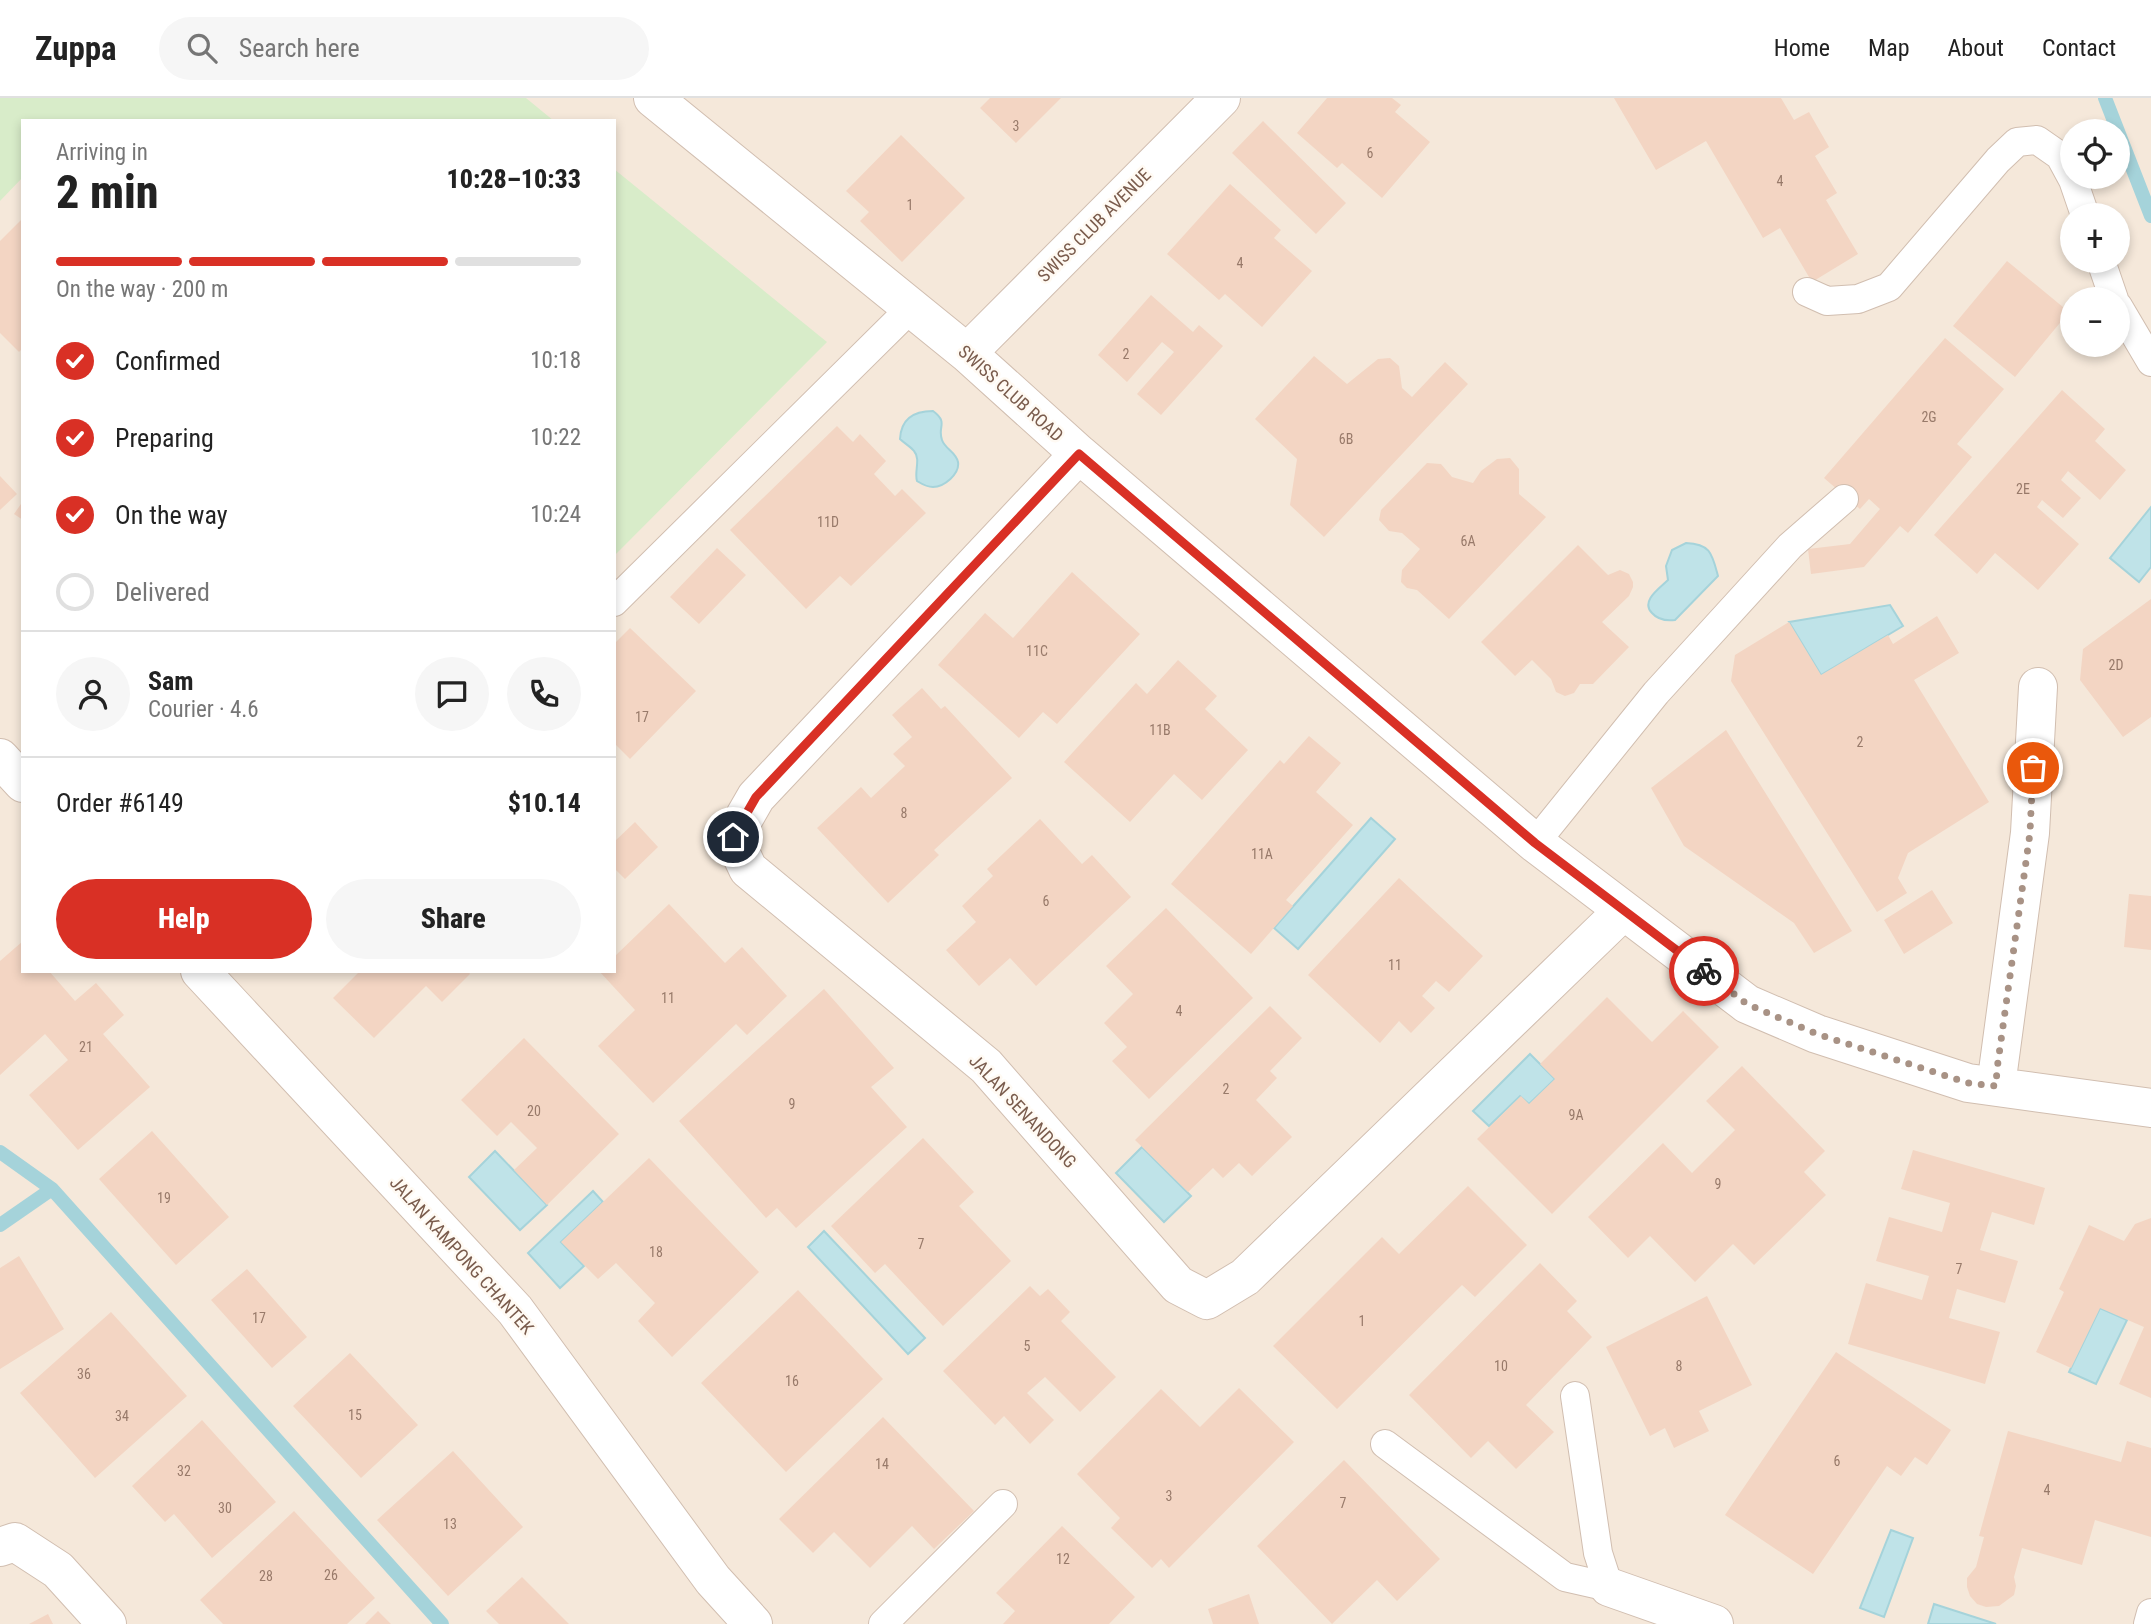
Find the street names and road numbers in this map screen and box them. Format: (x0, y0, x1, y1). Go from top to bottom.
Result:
street label: SWISS CLUB AVENUE (1033, 164, 1155, 286)
street label: SWISS CLUB ROAD (954, 341, 1068, 445)
street label: JALAN SENANDONG (965, 1050, 1081, 1172)
street label: JALAN KAMPONG CHANTEK (386, 1172, 538, 1338)

